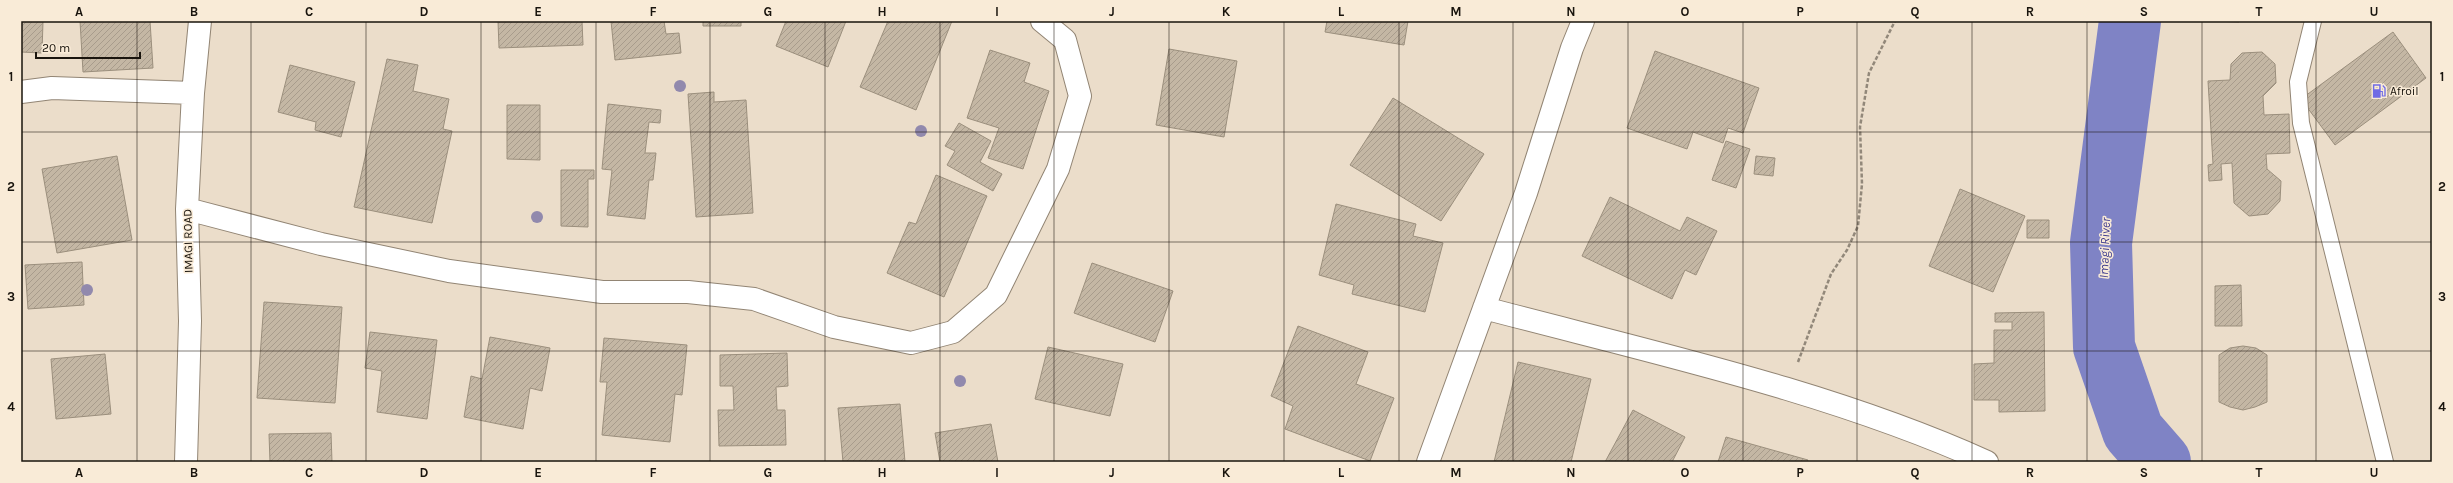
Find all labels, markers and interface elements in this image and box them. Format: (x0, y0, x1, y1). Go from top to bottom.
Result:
text: A (75, 4, 83, 19)
text: B (190, 4, 198, 19)
text: C (305, 4, 313, 19)
text: D (420, 4, 429, 19)
text: E (534, 4, 542, 19)
text: F (649, 4, 657, 19)
text: G (764, 4, 772, 19)
text: H (877, 4, 887, 19)
text: I (995, 4, 999, 19)
text: J (1109, 4, 1115, 19)
text: K (1222, 4, 1231, 19)
text: L (1338, 4, 1345, 19)
text: M (1450, 4, 1462, 19)
text: N (1566, 4, 1576, 19)
text: O (1681, 4, 1690, 19)
text: P (1796, 4, 1804, 19)
text: Q (1911, 4, 1920, 19)
text: R (2026, 4, 2034, 19)
text: S (2140, 4, 2148, 19)
text: T (2256, 4, 2263, 19)
text: U (2370, 4, 2378, 19)
scale bar (36, 34, 140, 60)
text: 20 m (42, 41, 70, 55)
text: 1 (9, 69, 13, 84)
text: 1 (2440, 69, 2444, 84)
fuel station icon: Afroil (2371, 83, 2387, 99)
place label: Afroil (2390, 84, 2419, 98)
text: 2 (7, 179, 15, 194)
text: 2 (2438, 179, 2446, 194)
street label: IMAGI ROAD (180, 209, 196, 273)
water label: Imagi River (2096, 217, 2113, 279)
text: 3 (7, 289, 15, 304)
text: 3 (2438, 289, 2446, 304)
text: 4 (7, 399, 15, 414)
text: 4 (2438, 399, 2446, 414)
text: A (75, 465, 83, 480)
text: B (190, 465, 198, 480)
text: C (305, 465, 313, 480)
text: D (420, 465, 429, 480)
text: E (534, 465, 542, 480)
text: F (649, 465, 657, 480)
text: G (764, 465, 772, 480)
text: H (877, 465, 887, 480)
text: I (995, 465, 999, 480)
text: J (1109, 465, 1115, 480)
text: K (1222, 465, 1231, 480)
text: L (1338, 465, 1345, 480)
text: M (1450, 465, 1462, 480)
text: N (1566, 465, 1576, 480)
text: O (1681, 465, 1690, 480)
text: P (1796, 465, 1804, 480)
text: Q (1911, 465, 1920, 480)
text: R (2026, 465, 2034, 480)
text: S (2140, 465, 2148, 480)
text: T (2256, 465, 2263, 480)
text: U (2370, 465, 2378, 480)

